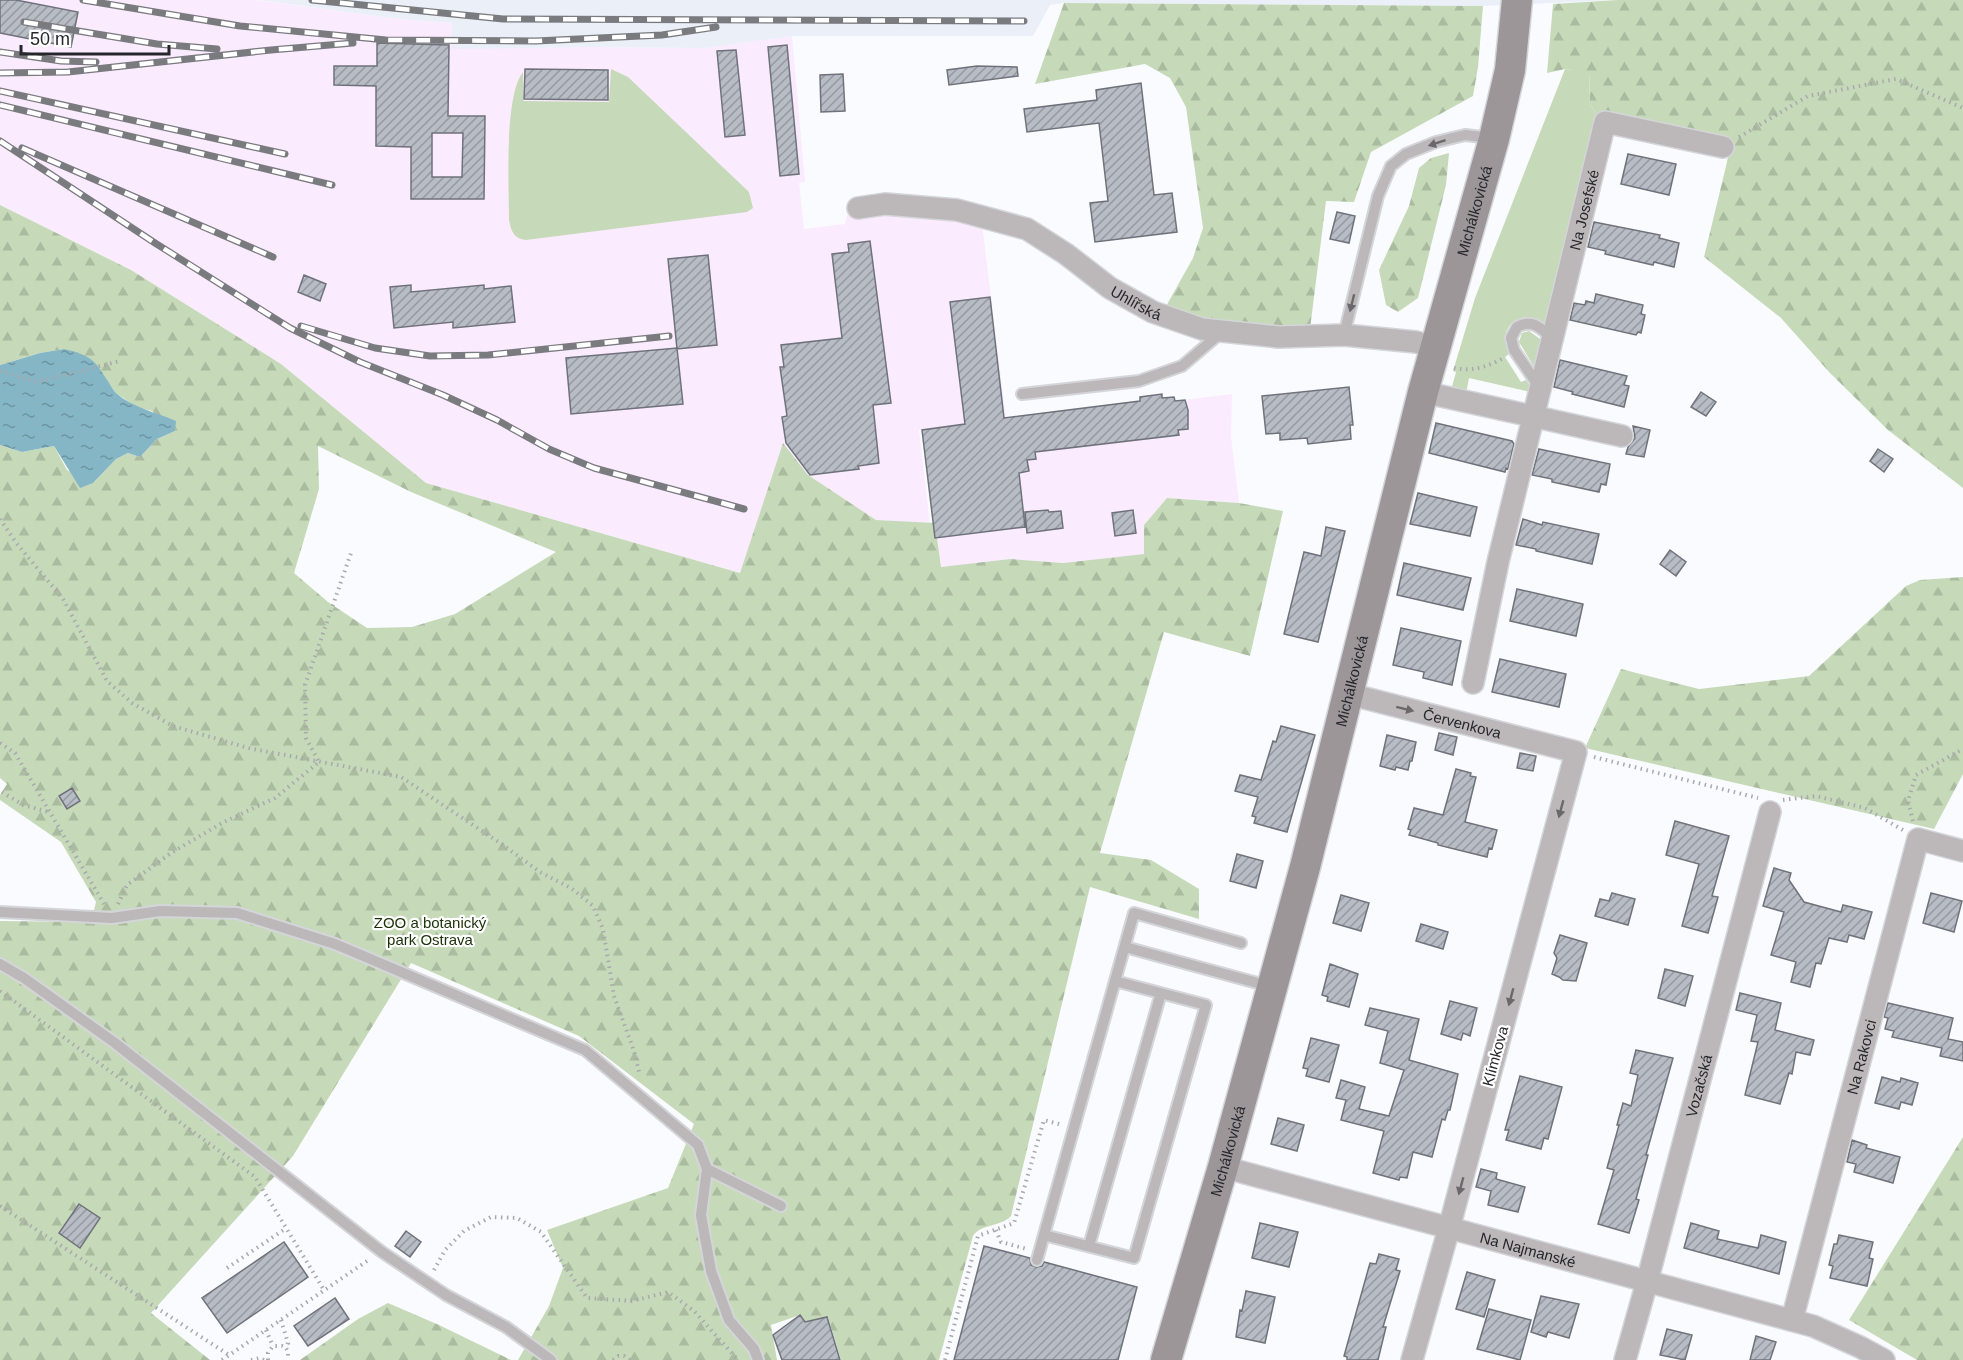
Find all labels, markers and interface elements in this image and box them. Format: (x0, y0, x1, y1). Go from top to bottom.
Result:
scale bar (21, 18, 170, 56)
text: 50 m (30, 29, 70, 49)
one-way arrow (1428, 138, 1446, 148)
street label: Michálkovická (1453, 163, 1495, 258)
street label: Na Josefské (1566, 168, 1602, 252)
street label: Uhlířská (1108, 282, 1164, 323)
one-way arrow (1346, 294, 1356, 312)
street label: Michálkovická (1332, 633, 1371, 728)
one-way arrow (1396, 704, 1414, 714)
street label: Červenkova (1421, 705, 1504, 741)
one-way arrow (1555, 799, 1565, 818)
park label: ZOO a botanický park Ostrava (374, 914, 487, 948)
one-way arrow (1505, 988, 1515, 1006)
street label: Na Rakovci (1843, 1018, 1879, 1096)
street label: Klímkova (1479, 1023, 1511, 1088)
street label: Vozačská (1682, 1052, 1715, 1119)
street label: Michálkovická (1206, 1103, 1248, 1198)
one-way arrow (1455, 1176, 1465, 1195)
street label: Na Najmanské (1478, 1228, 1578, 1270)

